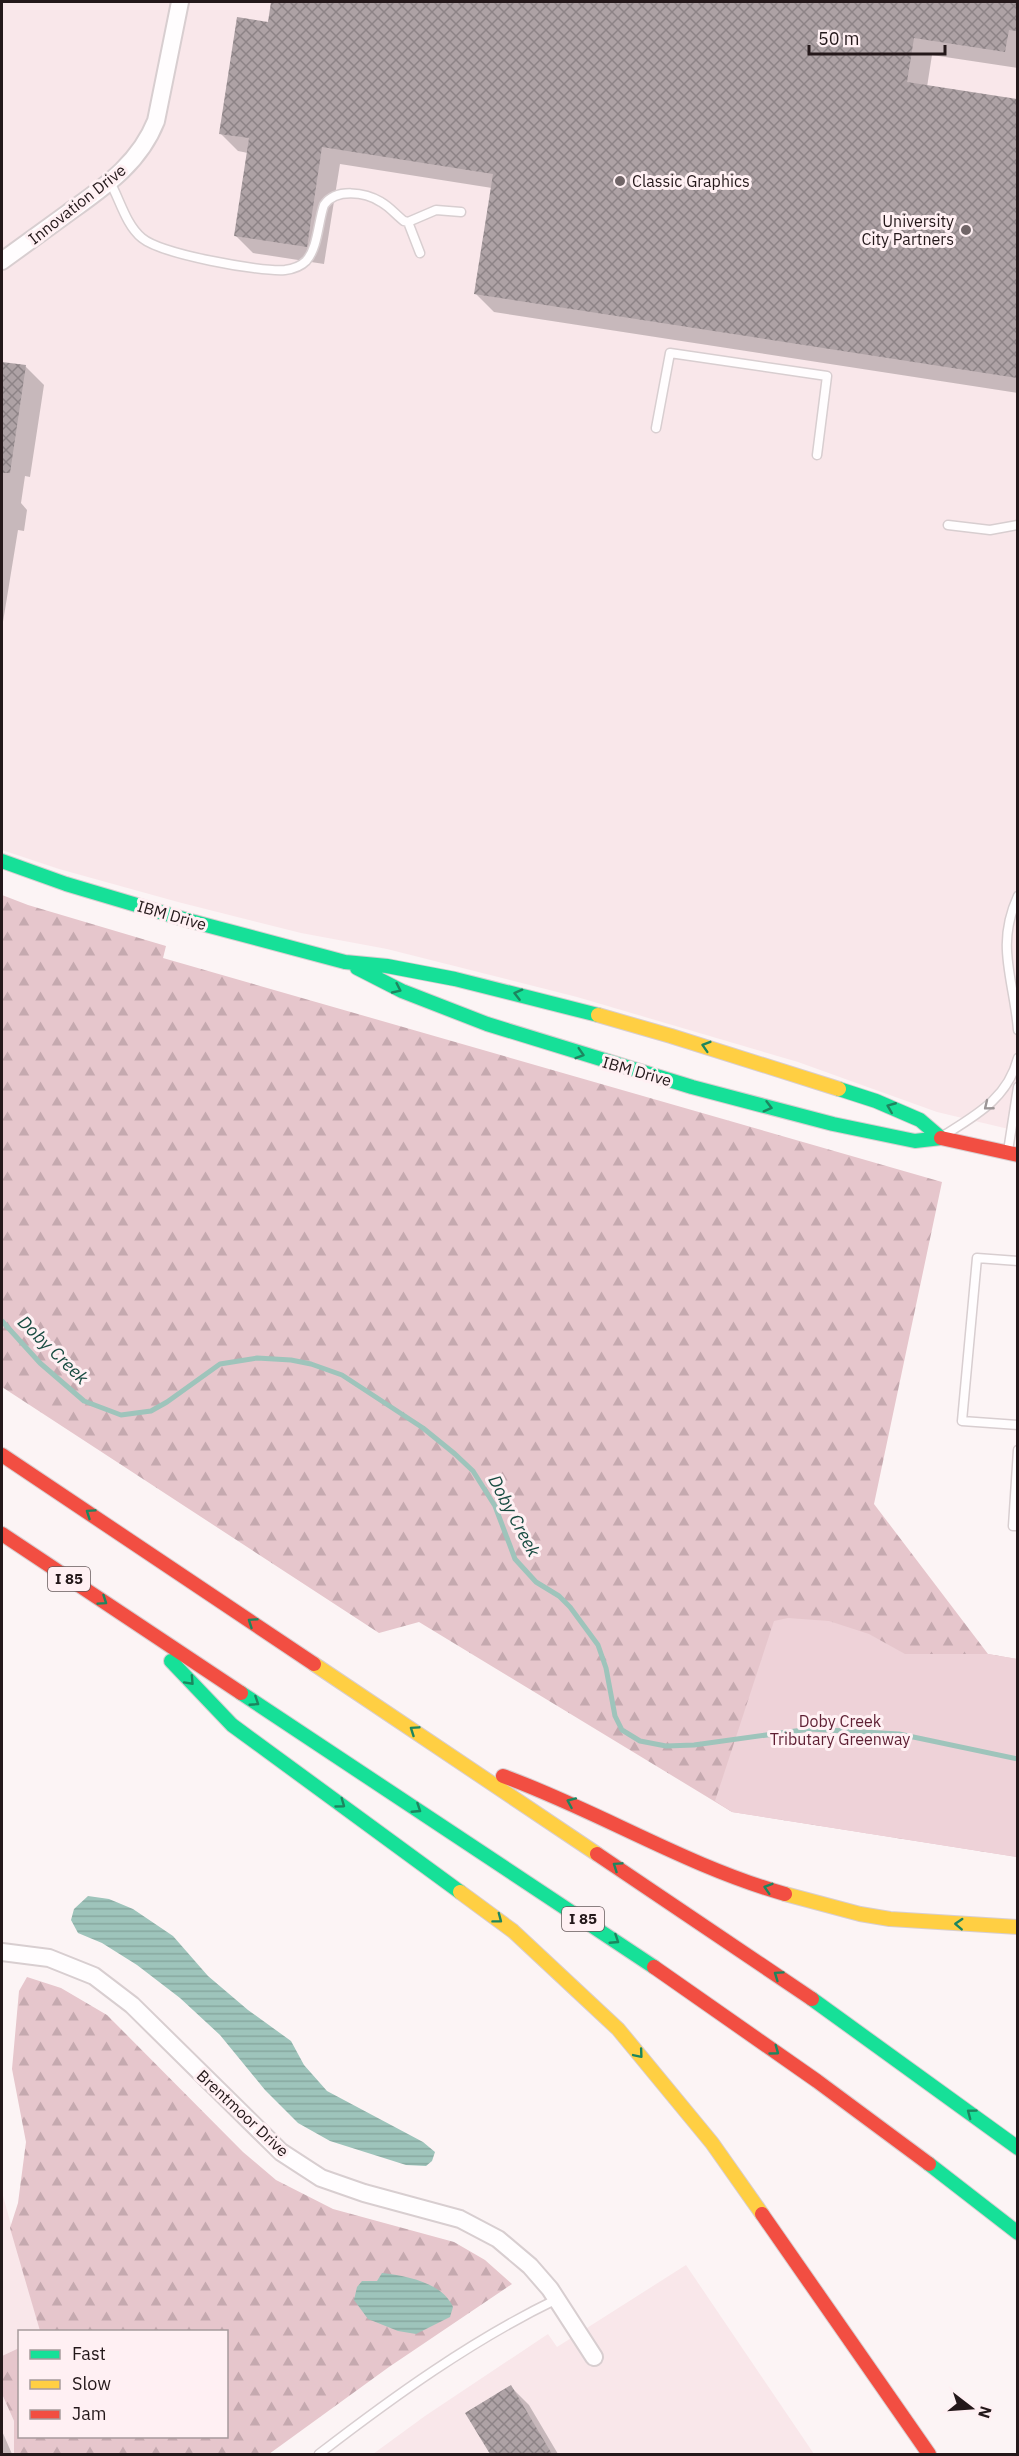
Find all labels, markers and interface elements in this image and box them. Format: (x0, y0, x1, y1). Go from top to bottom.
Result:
scale bar (809, 18, 946, 56)
text: 50 m (818, 27, 860, 50)
street label: Innovation Drive (24, 160, 130, 248)
place label: Classic Graphics (632, 171, 750, 191)
marker: Classic Graphics (613, 174, 627, 188)
place label: University City Partners (862, 211, 954, 249)
marker: University City Partners (959, 223, 973, 237)
street label: IBM Drive (135, 896, 209, 934)
one-way arrow (390, 981, 401, 993)
one-way arrow (513, 989, 523, 1002)
one-way arrow (701, 1041, 712, 1053)
one-way arrow (575, 1047, 585, 1059)
street label: IBM Drive (600, 1052, 674, 1090)
one-way arrow (984, 1098, 995, 1109)
one-way arrow (762, 1100, 773, 1112)
one-way arrow (887, 1102, 898, 1114)
water label: Doby Creek (13, 1310, 94, 1389)
water label: Doby Creek (483, 1471, 546, 1561)
one-way arrow (85, 1510, 96, 1521)
road number: I 85 (48, 1567, 90, 1591)
one-way arrow (96, 1594, 107, 1605)
one-way arrow (248, 1618, 259, 1629)
one-way arrow (183, 1674, 194, 1685)
one-way arrow (248, 1695, 259, 1706)
park label: Doby Creek Tributary Greenway (770, 1711, 910, 1749)
one-way arrow (410, 1726, 421, 1737)
one-way arrow (334, 1797, 345, 1808)
one-way arrow (566, 1797, 577, 1809)
one-way arrow (411, 1802, 422, 1813)
one-way arrow (612, 1862, 623, 1873)
one-way arrow (763, 1883, 774, 1895)
road number: I 85 (562, 1907, 604, 1931)
one-way arrow (491, 1912, 502, 1923)
one-way arrow (955, 1918, 964, 1931)
one-way arrow (608, 1933, 619, 1944)
one-way arrow (774, 1971, 785, 1982)
one-way arrow (769, 2044, 780, 2055)
one-way arrow (631, 2047, 642, 2058)
street label: Brentmoor Drive (193, 2065, 293, 2161)
one-way arrow (966, 2110, 977, 2121)
legend (18, 2330, 228, 2438)
text: Fast (72, 2342, 106, 2365)
text: Slow (72, 2372, 111, 2395)
north arrow (941, 2378, 1001, 2438)
text: Jam (72, 2402, 107, 2425)
text: N (974, 2404, 997, 2421)

